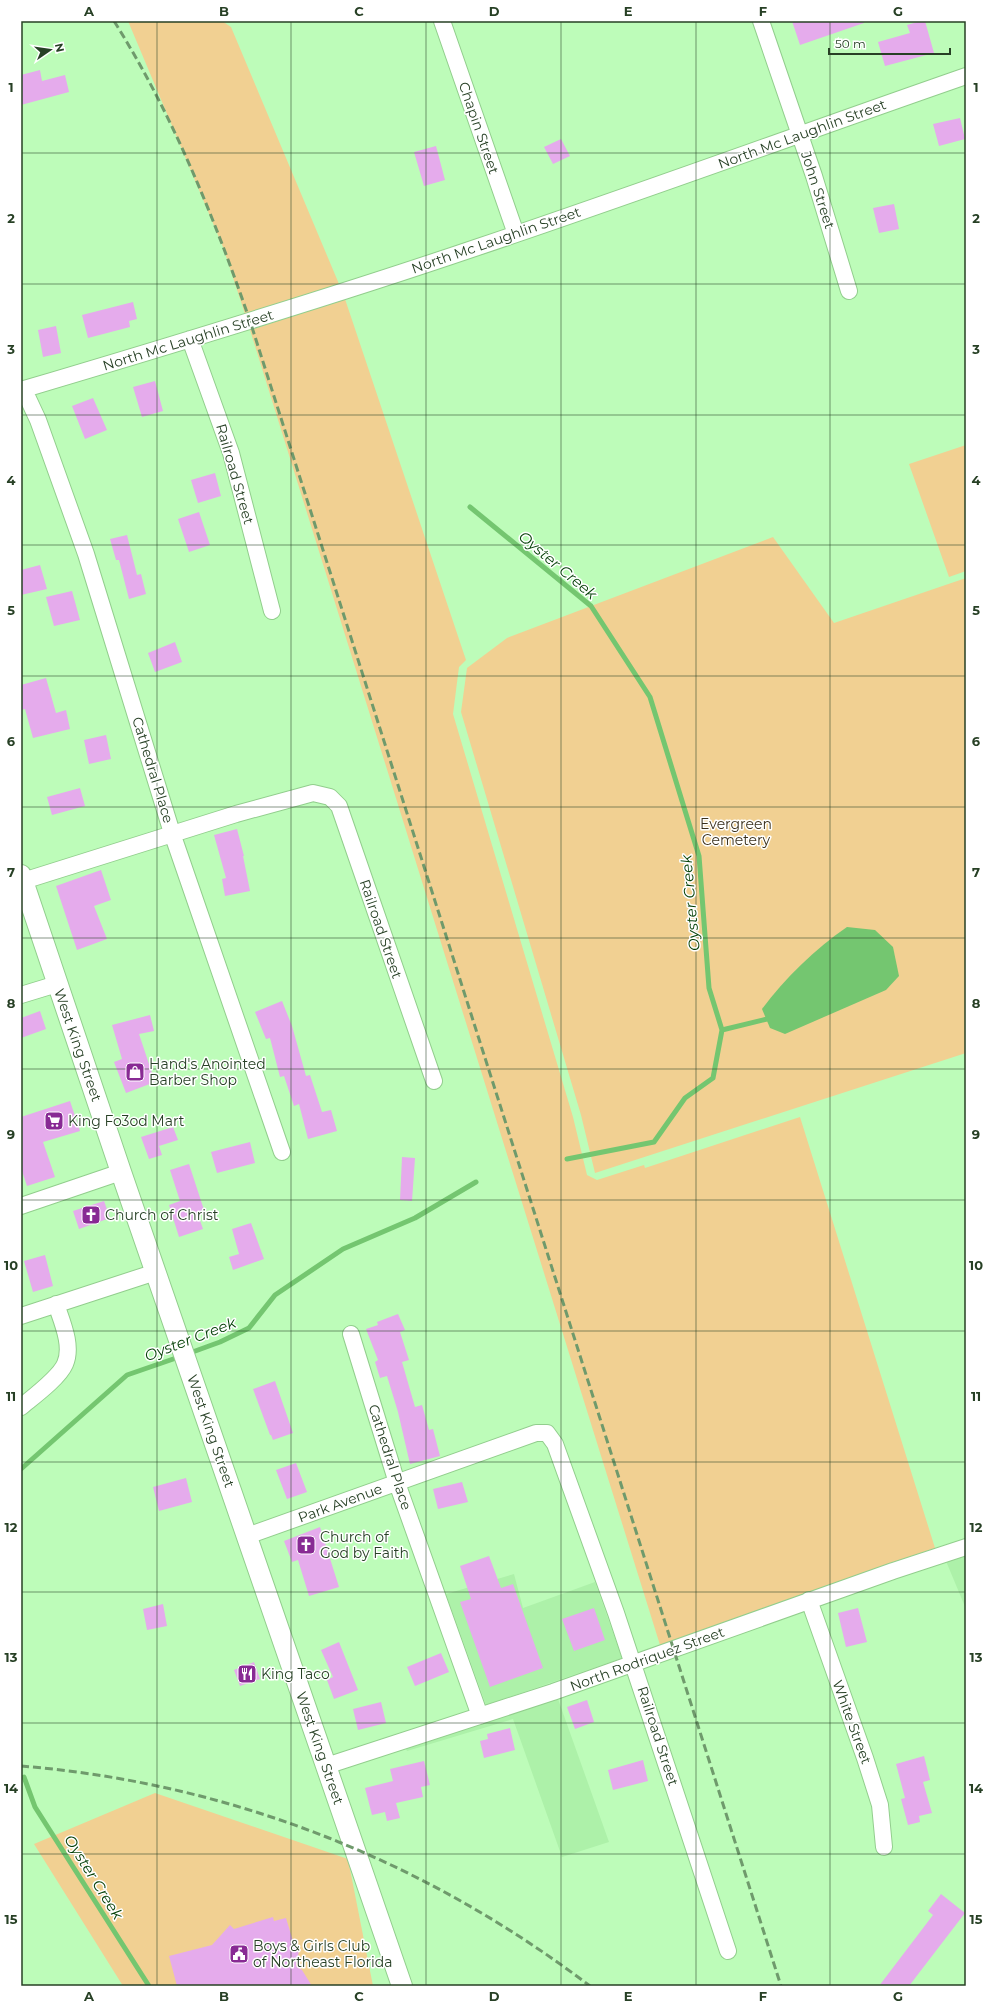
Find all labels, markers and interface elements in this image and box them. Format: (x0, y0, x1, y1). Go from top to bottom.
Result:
text: A (83, 3, 95, 19)
text: B (219, 3, 229, 19)
text: C (354, 3, 364, 19)
text: D (489, 3, 500, 19)
text: E (624, 3, 633, 19)
text: F (759, 3, 767, 19)
text: G (893, 3, 903, 19)
north arrow (30, 30, 70, 70)
scale bar (829, 30, 950, 56)
text: 50 m (835, 36, 866, 51)
text: N (52, 42, 68, 54)
text: 1 (8, 79, 14, 95)
text: 1 (973, 79, 979, 95)
street label: Chapin Street (455, 80, 503, 177)
street label: North Mc Laughlin Street (715, 95, 889, 173)
street label: John Street (797, 148, 839, 231)
street label: North Mc Laughlin Street (409, 202, 583, 277)
text: 2 (7, 210, 15, 226)
text: 2 (972, 210, 980, 226)
street label: North Mc Laughlin Street (100, 305, 276, 375)
text: 3 (6, 341, 15, 357)
text: 3 (971, 341, 980, 357)
street label: Railroad Street (212, 422, 258, 527)
text: 4 (7, 472, 16, 488)
text: 4 (972, 472, 981, 488)
water label: Oyster Creek (515, 527, 602, 604)
text: 5 (7, 602, 15, 618)
text: 5 (972, 602, 980, 618)
street label: Cathedral Place (128, 715, 178, 825)
text: 6 (7, 733, 16, 749)
text: 6 (972, 733, 981, 749)
park label: Evergreen Cemetery (700, 815, 772, 849)
water label: Oyster Creek (676, 853, 704, 952)
text: 7 (7, 864, 15, 880)
text: 7 (972, 864, 980, 880)
street label: Railroad Street (356, 877, 407, 981)
street label: West King Street (50, 986, 106, 1104)
text: 8 (7, 995, 16, 1011)
text: 8 (972, 995, 981, 1011)
place label: Hand's Anointed Barber Shop (149, 1055, 266, 1089)
shop icon: Hand's Anointed Barber Shop (124, 1061, 146, 1083)
supermarket icon: King Fo3od Mart (43, 1110, 65, 1132)
place label: King Fo3od Mart (68, 1112, 185, 1130)
text: 9 (7, 1126, 15, 1142)
text: 9 (972, 1126, 980, 1142)
church icon: Church of Christ (80, 1204, 102, 1226)
place label: Church of Christ (105, 1206, 219, 1224)
text: 10 (4, 1257, 18, 1273)
text: 10 (969, 1257, 983, 1273)
water label: Oyster Creek (142, 1312, 239, 1365)
street label: West King Street (183, 1372, 239, 1490)
text: 11 (6, 1388, 16, 1404)
text: 11 (971, 1388, 981, 1404)
street label: Cathedral Place (364, 1402, 416, 1512)
street label: Park Avenue (295, 1479, 385, 1527)
text: 12 (5, 1519, 18, 1535)
text: 12 (970, 1519, 983, 1535)
place label: Church of God by Faith (320, 1528, 409, 1562)
church icon: Church of God by Faith (295, 1534, 317, 1556)
street label: North Rodriquez Street (567, 1623, 727, 1695)
text: 13 (5, 1649, 18, 1665)
text: 13 (970, 1649, 983, 1665)
restaurant icon: King Taco (236, 1663, 258, 1685)
place label: King Taco (261, 1665, 330, 1683)
street label: White Street (828, 1677, 876, 1767)
street label: Railroad Street (633, 1684, 683, 1788)
street label: West King Street (292, 1689, 348, 1807)
text: 14 (4, 1780, 18, 1796)
text: 14 (969, 1780, 983, 1796)
water label: Oyster Creek (60, 1831, 128, 1924)
text: 15 (5, 1911, 18, 1927)
text: 15 (970, 1911, 983, 1927)
place label: Boys & Girls Club of Northeast Florida (253, 1937, 392, 1971)
public building icon: Boys & Girls Club of Northeast Florida (228, 1943, 250, 1965)
text: A (83, 1988, 95, 2004)
text: B (219, 1988, 229, 2004)
text: C (354, 1988, 364, 2004)
text: D (489, 1988, 500, 2004)
text: E (624, 1988, 633, 2004)
text: F (759, 1988, 767, 2004)
text: G (893, 1988, 903, 2004)

